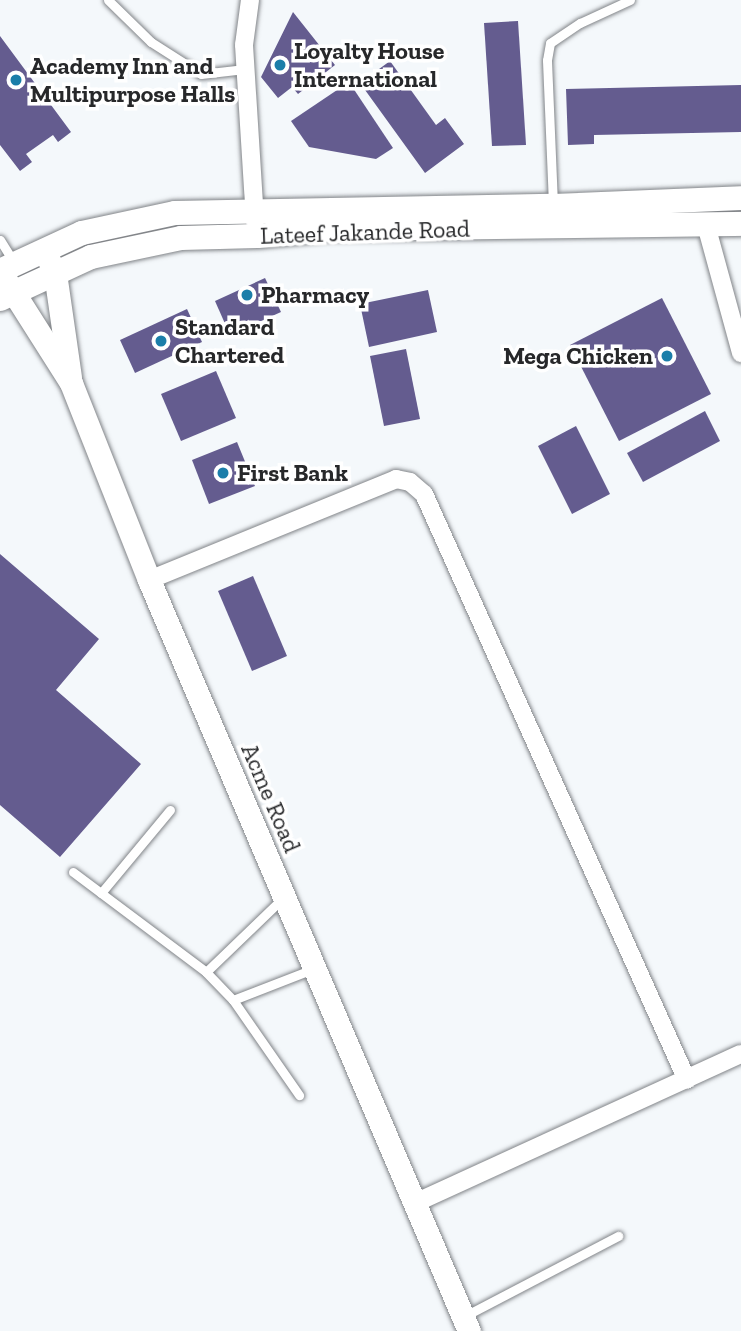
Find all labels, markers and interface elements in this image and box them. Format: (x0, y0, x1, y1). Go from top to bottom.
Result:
place label: Loyalty House International (294, 37, 445, 93)
place label: Academy Inn and Multipurpose Halls (30, 52, 235, 108)
marker: Loyalty House International (272, 57, 288, 73)
marker: Academy Inn and Multipurpose Halls (8, 72, 24, 88)
street label: Lateef Jakande Road (259, 214, 471, 250)
place label: Pharmacy (261, 281, 369, 309)
marker: Pharmacy (239, 287, 255, 303)
place label: Standard Chartered (175, 313, 284, 369)
marker: Standard Chartered (153, 333, 169, 349)
place label: Mega Chicken (503, 342, 653, 370)
marker: Mega Chicken (659, 348, 675, 364)
place label: First Bank (237, 459, 348, 487)
marker: First Bank (215, 465, 231, 481)
street label: Acme Road (235, 739, 307, 857)

